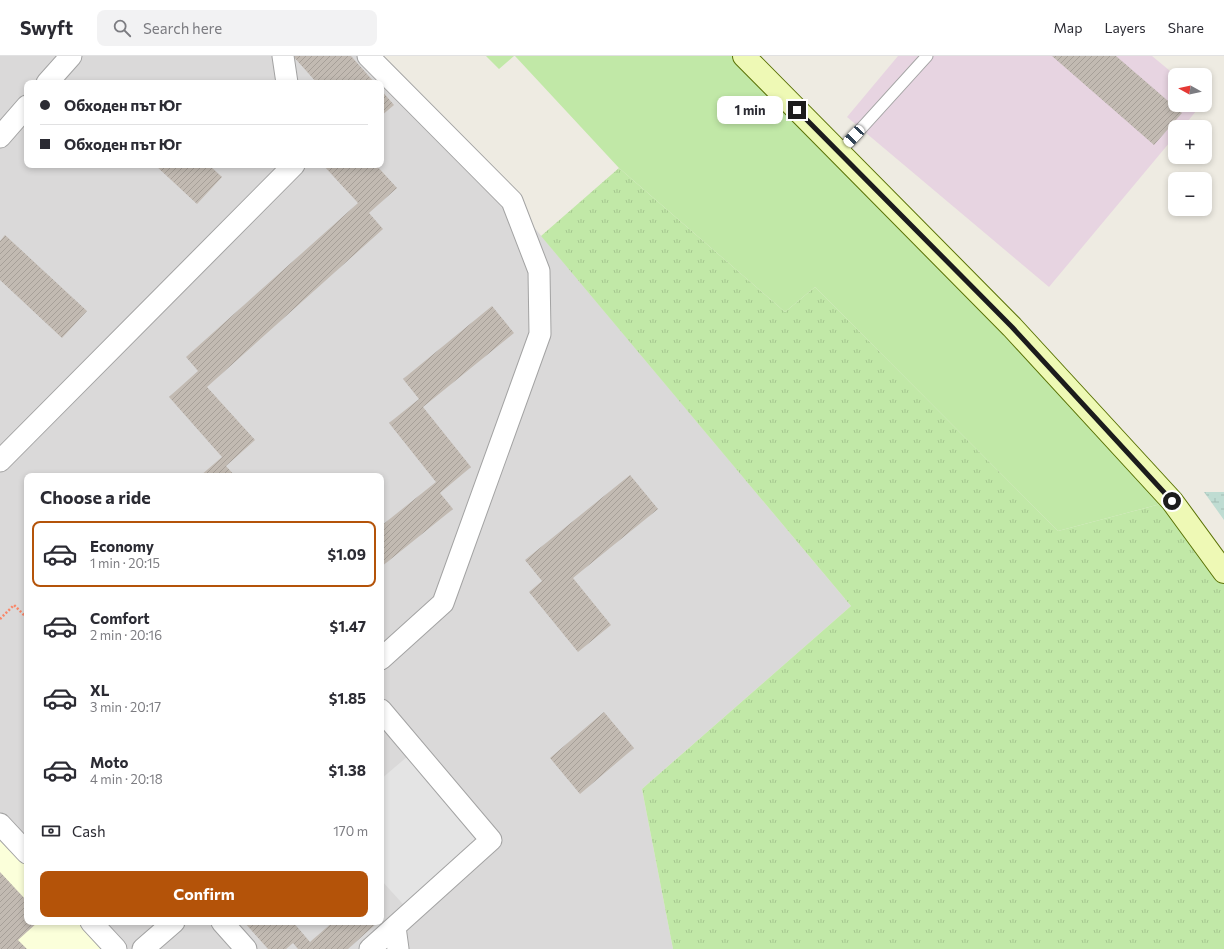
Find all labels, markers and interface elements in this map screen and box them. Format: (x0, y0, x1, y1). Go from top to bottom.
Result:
search box (97, 10, 377, 46)
text: Swyft (20, 16, 73, 39)
icon: search (111, 17, 133, 39)
text: Search here (143, 19, 222, 37)
text: Map (1054, 19, 1082, 36)
text: Layers (1104, 19, 1146, 36)
text: Share (1168, 19, 1204, 36)
north arrow (1168, 68, 1212, 112)
map controls (1168, 68, 1212, 216)
text: Обходен път Юг (64, 96, 182, 114)
callout: 1 min (717, 96, 783, 124)
route end (788, 101, 806, 119)
text: 1 min (735, 102, 765, 118)
button: + (1168, 120, 1212, 164)
car (841, 123, 867, 149)
text: Обходен път Юг (64, 135, 182, 153)
button: − (1168, 172, 1212, 216)
text: Choose a ride (40, 486, 151, 508)
route start (1163, 492, 1181, 510)
icon: car (42, 536, 78, 572)
text: Economy (90, 537, 154, 555)
text: $1.09 (328, 545, 366, 563)
text: 1 min · 20:15 (90, 555, 160, 571)
icon: car (42, 608, 78, 644)
text: Comfort (90, 609, 150, 627)
text: $1.47 (330, 617, 366, 635)
text: 2 min · 20:16 (90, 627, 162, 643)
icon: car (42, 680, 78, 716)
text: XL (90, 681, 109, 699)
text: $1.85 (329, 689, 366, 707)
text: 3 min · 20:17 (90, 699, 161, 715)
icon: car (42, 752, 78, 788)
text: Moto (90, 753, 129, 771)
text: $1.38 (329, 761, 366, 779)
text: 4 min · 20:18 (90, 771, 163, 787)
icon: cash (40, 820, 62, 842)
text: Cash (72, 822, 106, 840)
text: 170 m (333, 823, 368, 839)
button: Confirm (40, 871, 368, 917)

